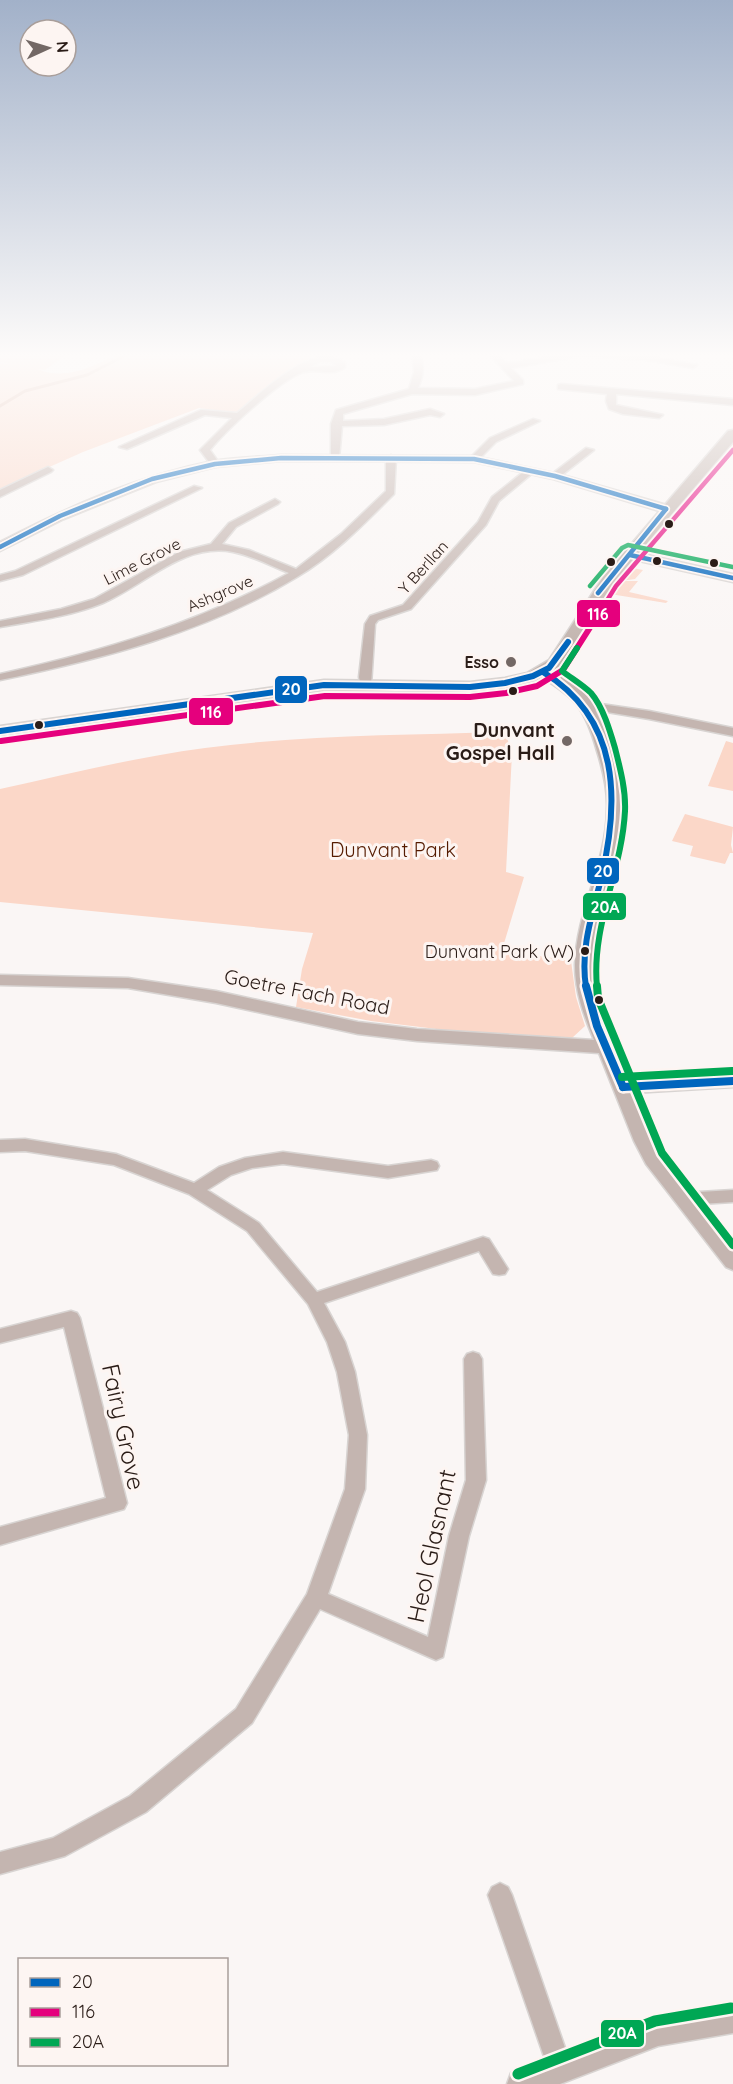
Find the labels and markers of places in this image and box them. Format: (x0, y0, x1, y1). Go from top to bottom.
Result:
unlabelled marker (663, 518, 675, 530)
unlabelled marker (651, 555, 663, 567)
unlabelled marker (605, 556, 617, 568)
unlabelled marker (708, 557, 720, 569)
place label: Esso (464, 652, 499, 672)
marker: Esso (504, 655, 518, 669)
unlabelled marker (507, 685, 519, 697)
place label: Dunvant Gospel Hall (446, 717, 555, 765)
unlabelled marker (33, 719, 45, 731)
marker: Dunvant Gospel Hall (560, 734, 574, 748)
place label: Dunvant Park (W) (425, 940, 574, 963)
marker: Dunvant Park (W) (579, 945, 591, 957)
unlabelled marker (593, 994, 605, 1006)

